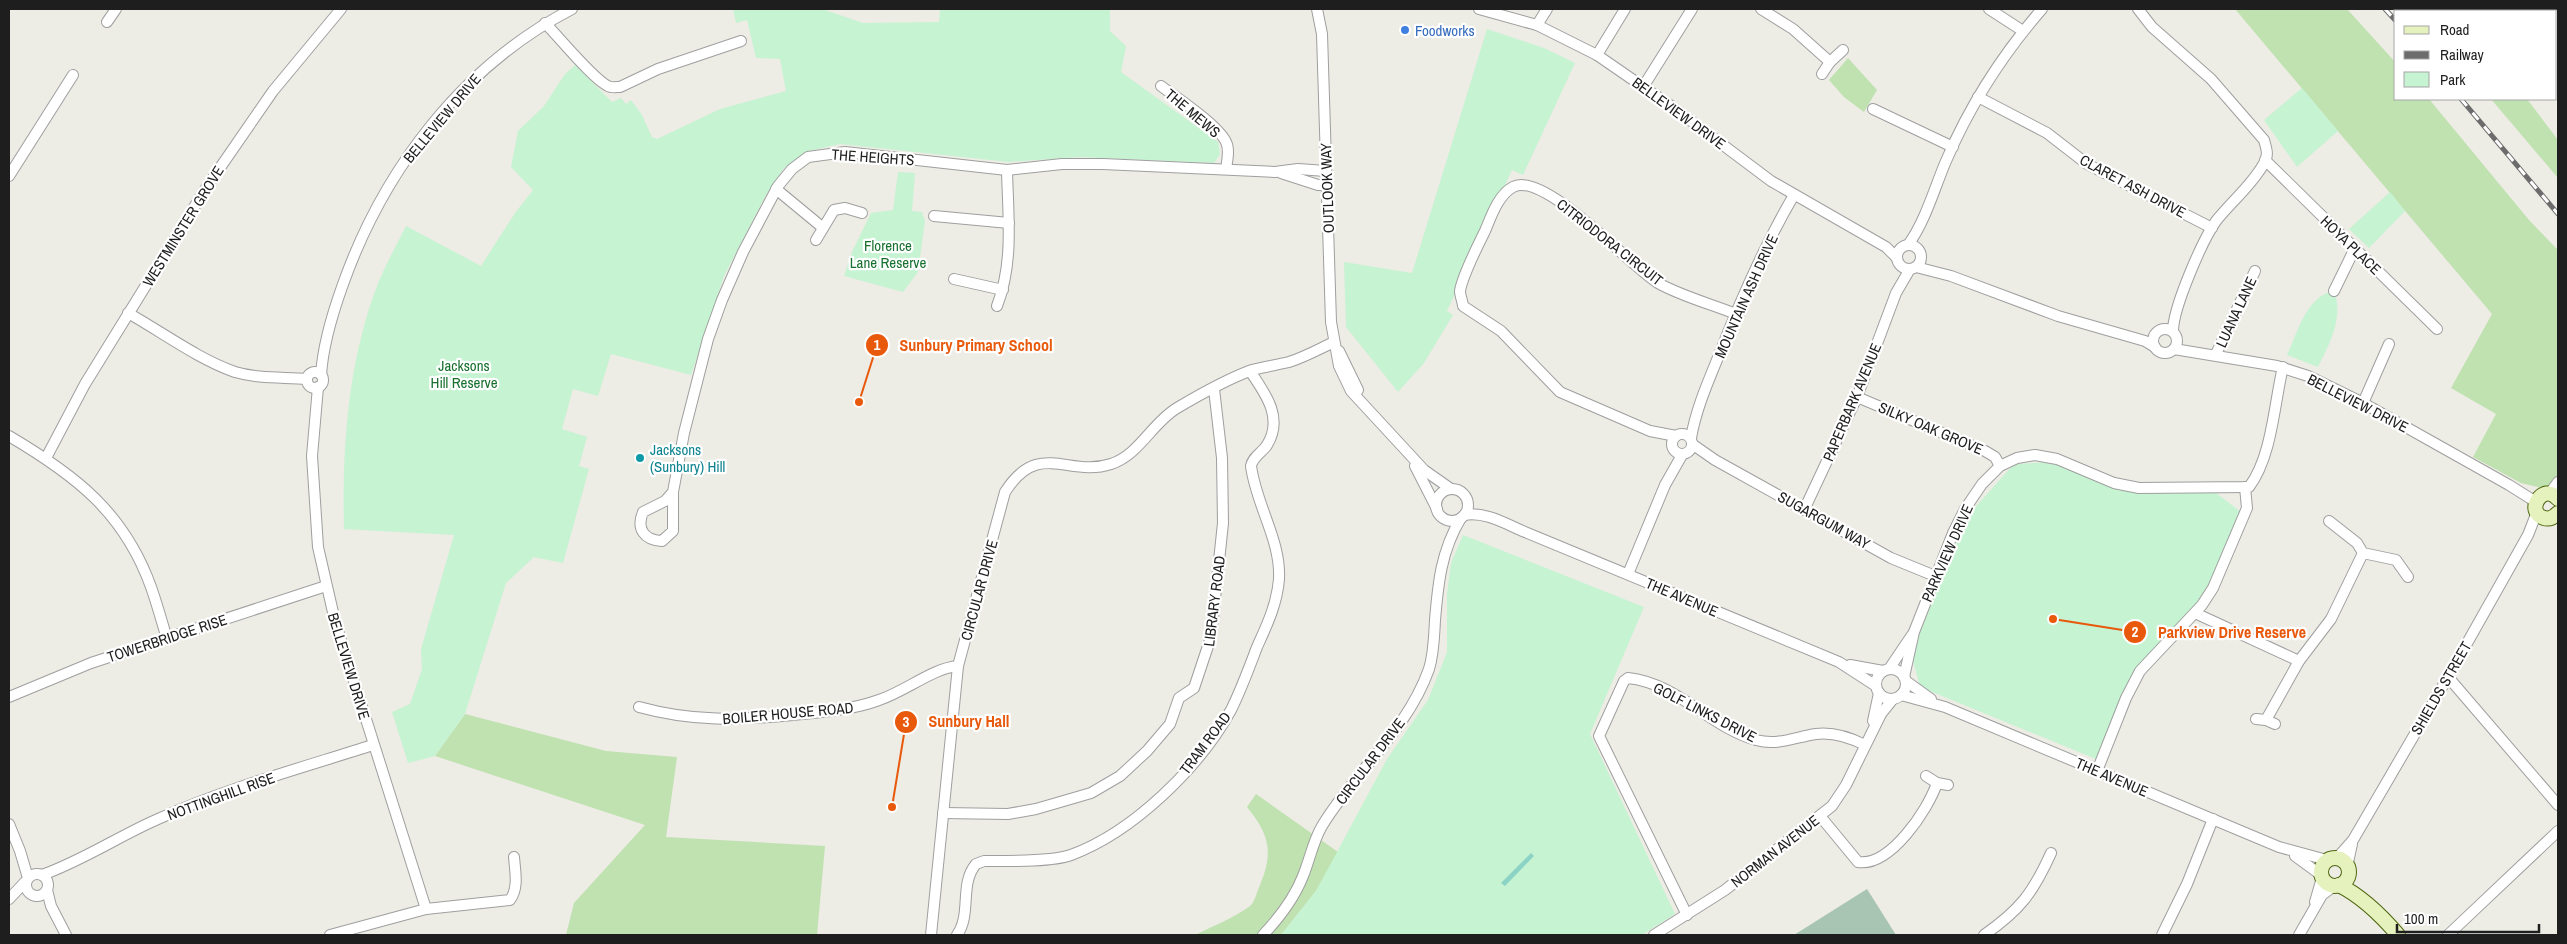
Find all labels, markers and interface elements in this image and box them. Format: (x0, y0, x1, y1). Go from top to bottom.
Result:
legend (2394, 10, 2557, 100)
text: Road (2440, 19, 2469, 40)
place label: Foodworks (1415, 20, 1475, 41)
marker: Foodworks (1399, 24, 1411, 36)
text: Railway (2440, 44, 2485, 65)
street label: BELLEVIEW DRIVE (398, 69, 486, 167)
text: Park (2440, 69, 2466, 90)
street label: BELLEVIEW DRIVE (1628, 72, 1730, 154)
street label: THE MEWS (1161, 84, 1225, 142)
street label: OUTLOOK WAY (1315, 142, 1339, 233)
street label: THE HEIGHTS (831, 144, 915, 170)
street label: CLARET ASH DRIVE (2076, 149, 2190, 223)
street label: WESTMINSTER GROVE (137, 162, 229, 290)
street label: CITRIODORA CIRCUIT (1552, 194, 1668, 291)
street label: HOYA PLACE (2316, 211, 2386, 279)
street label: MOUNTAIN ASH DRIVE (1709, 231, 1783, 361)
park label: Florence Lane Reserve (850, 235, 926, 273)
street label: LUANA LANE (2210, 273, 2262, 351)
callout: Sunbury Primary School (865, 330, 1063, 361)
text: 1 (874, 334, 881, 355)
text: Sunbury Primary School (899, 334, 1053, 356)
street label: PAPERBARK AVENUE (1818, 340, 1886, 464)
park label: Jacksons Hill Reserve (431, 355, 498, 393)
street label: BELLEVIEW DRIVE (2304, 369, 2412, 437)
street label: SILKY OAK GROVE (1875, 396, 1987, 460)
place label: Jacksons (Sunbury) Hill (650, 439, 725, 477)
marker: Jacksons (Sunbury) Hill (634, 452, 646, 464)
street label: SUGARGUM WAY (1774, 486, 1875, 554)
street label: PARKVIEW DRIVE (1916, 501, 1978, 605)
street label: CIRCULAR DRIVE (955, 537, 1003, 643)
street label: LIBRARY ROAD (1198, 554, 1230, 648)
street label: THE AVENUE (1642, 572, 1722, 622)
street label: TOWERBRIDGE RISE (104, 609, 230, 667)
street label: BELLEVIEW DRIVE (323, 610, 375, 722)
callout: Parkview Drive Reserve (2123, 617, 2316, 648)
text: 2 (2132, 621, 2139, 642)
text: Parkview Drive Reserve (2158, 621, 2306, 643)
street label: SHIELDS STREET (2406, 637, 2476, 739)
street label: GOLF LINKS DRIVE (1650, 677, 1760, 747)
street label: BOILER HOUSE ROAD (722, 697, 854, 729)
callout: Sunbury Hall (893, 706, 1019, 737)
street label: TRAM ROAD (1174, 707, 1236, 779)
text: Sunbury Hall (929, 710, 1009, 732)
text: 3 (903, 711, 910, 732)
street label: CIRCULAR DRIVE (1330, 713, 1410, 809)
street label: THE AVENUE (2072, 752, 2152, 802)
street label: NOTTINGHILL RISE (164, 767, 278, 825)
street label: NORMAN AVENUE (1726, 810, 1824, 892)
scale bar (2397, 902, 2540, 934)
text: 100 m (2404, 908, 2438, 929)

